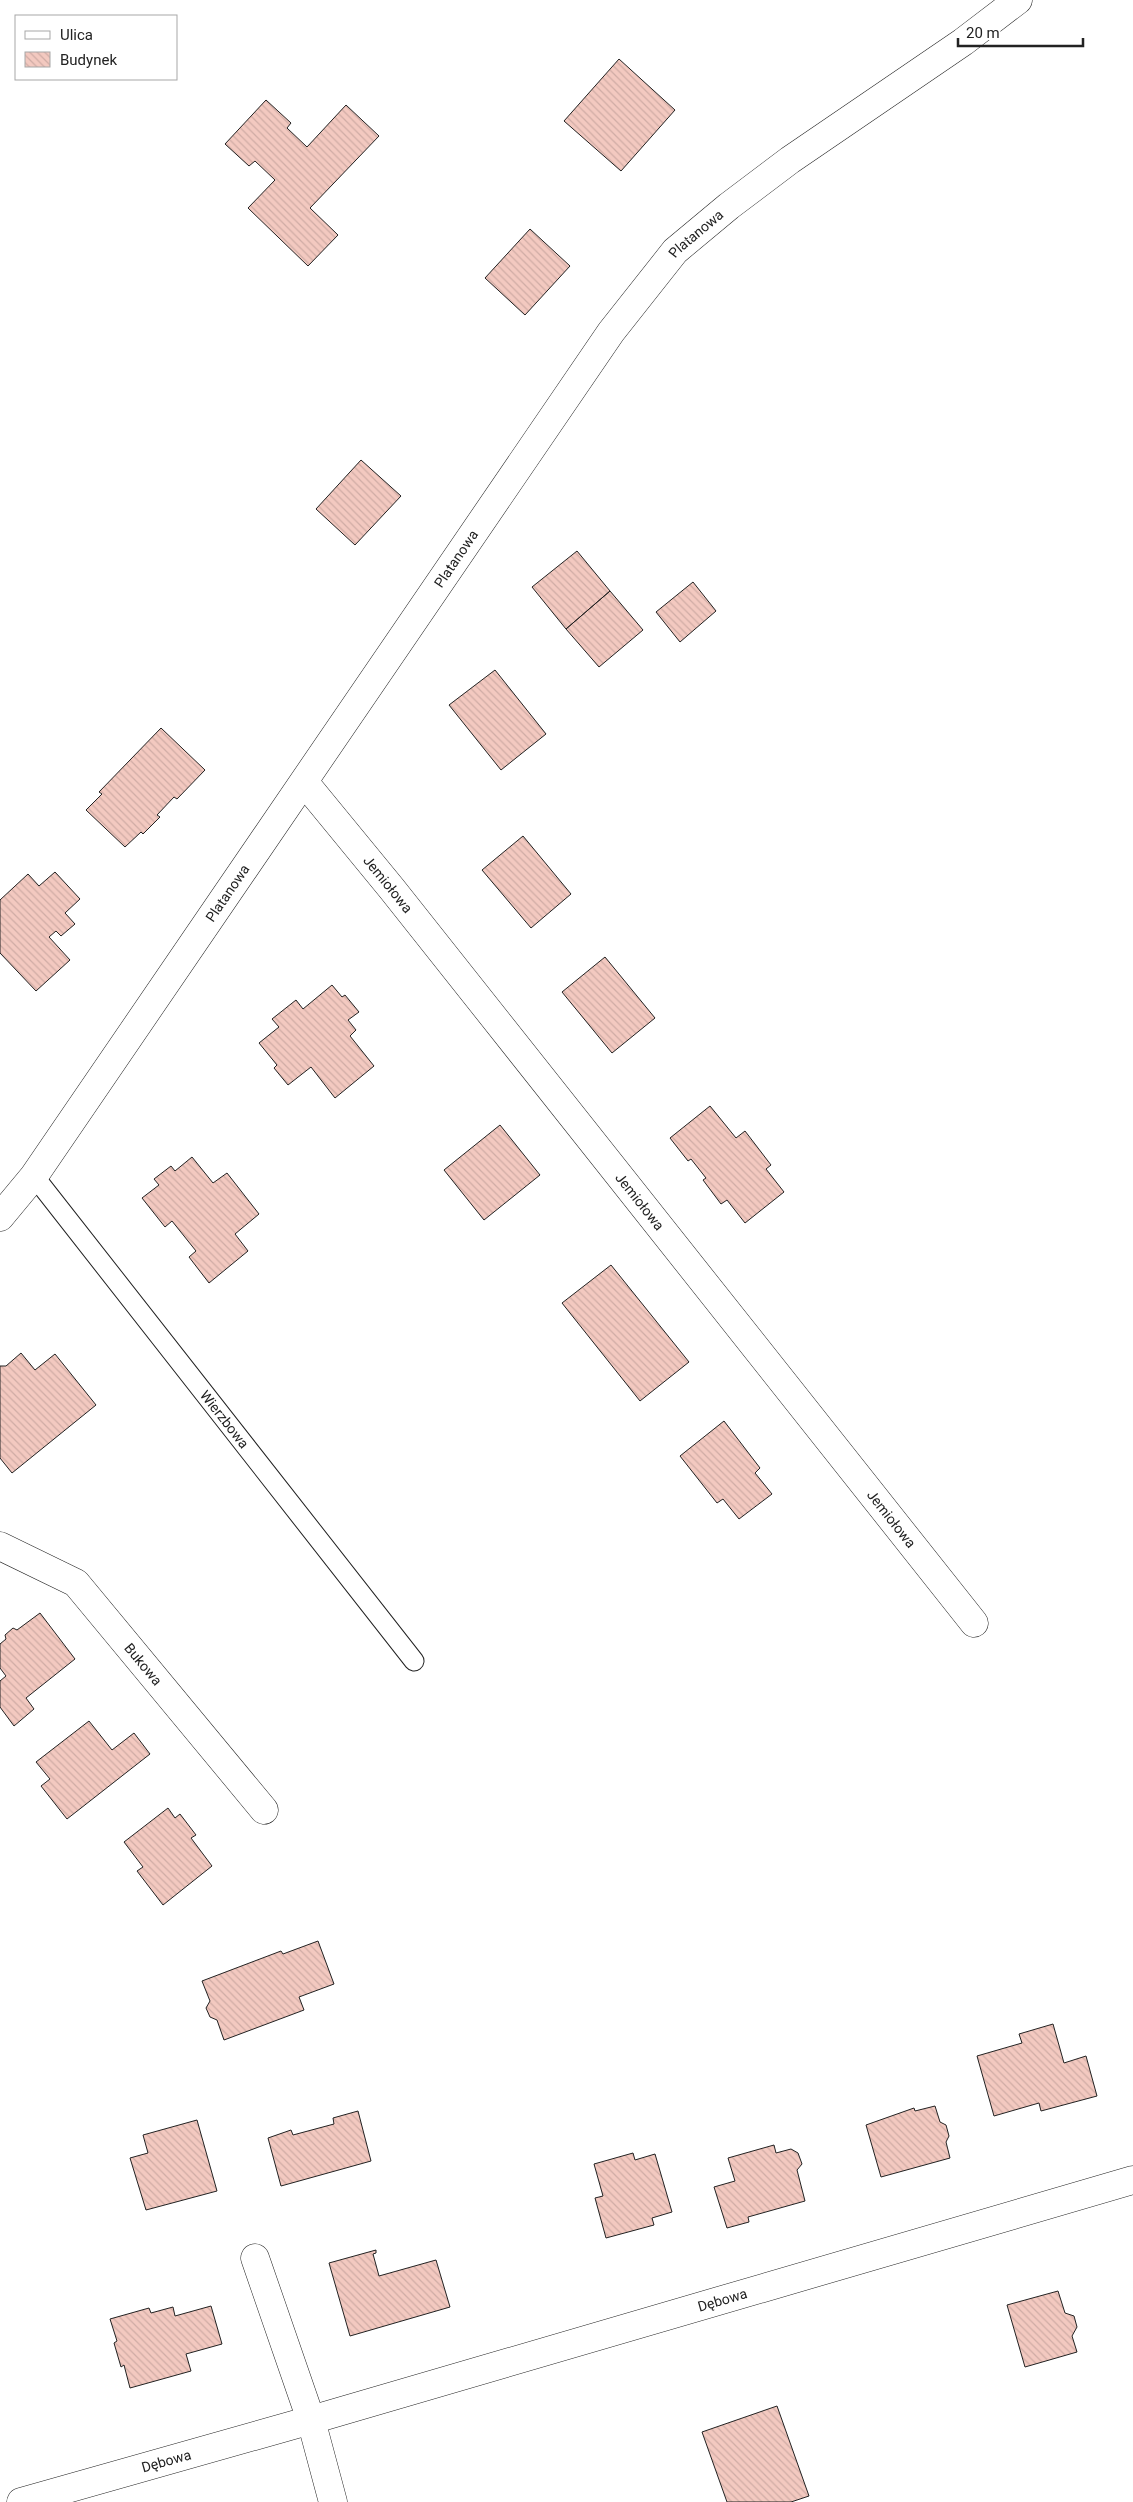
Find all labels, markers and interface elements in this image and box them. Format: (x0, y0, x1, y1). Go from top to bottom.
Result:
legend (15, 15, 178, 80)
scale bar (958, 15, 1083, 47)
text: 20 m (966, 24, 1000, 42)
text: Ulica (60, 26, 93, 44)
text: Budynek (60, 51, 117, 69)
street label: Platanowa (665, 206, 726, 261)
street label: Platanowa (431, 527, 481, 590)
street label: Jemiołowa (360, 853, 416, 916)
street label: Platanowa (202, 861, 253, 925)
street label: Jemiołowa (612, 1170, 667, 1233)
street label: Wierzbowa (197, 1387, 252, 1451)
street label: Jemiołowa (864, 1487, 919, 1551)
street label: Bukowa (121, 1640, 165, 1688)
street label: Dębowa (696, 2285, 749, 2315)
street label: Dębowa (140, 2446, 193, 2476)

